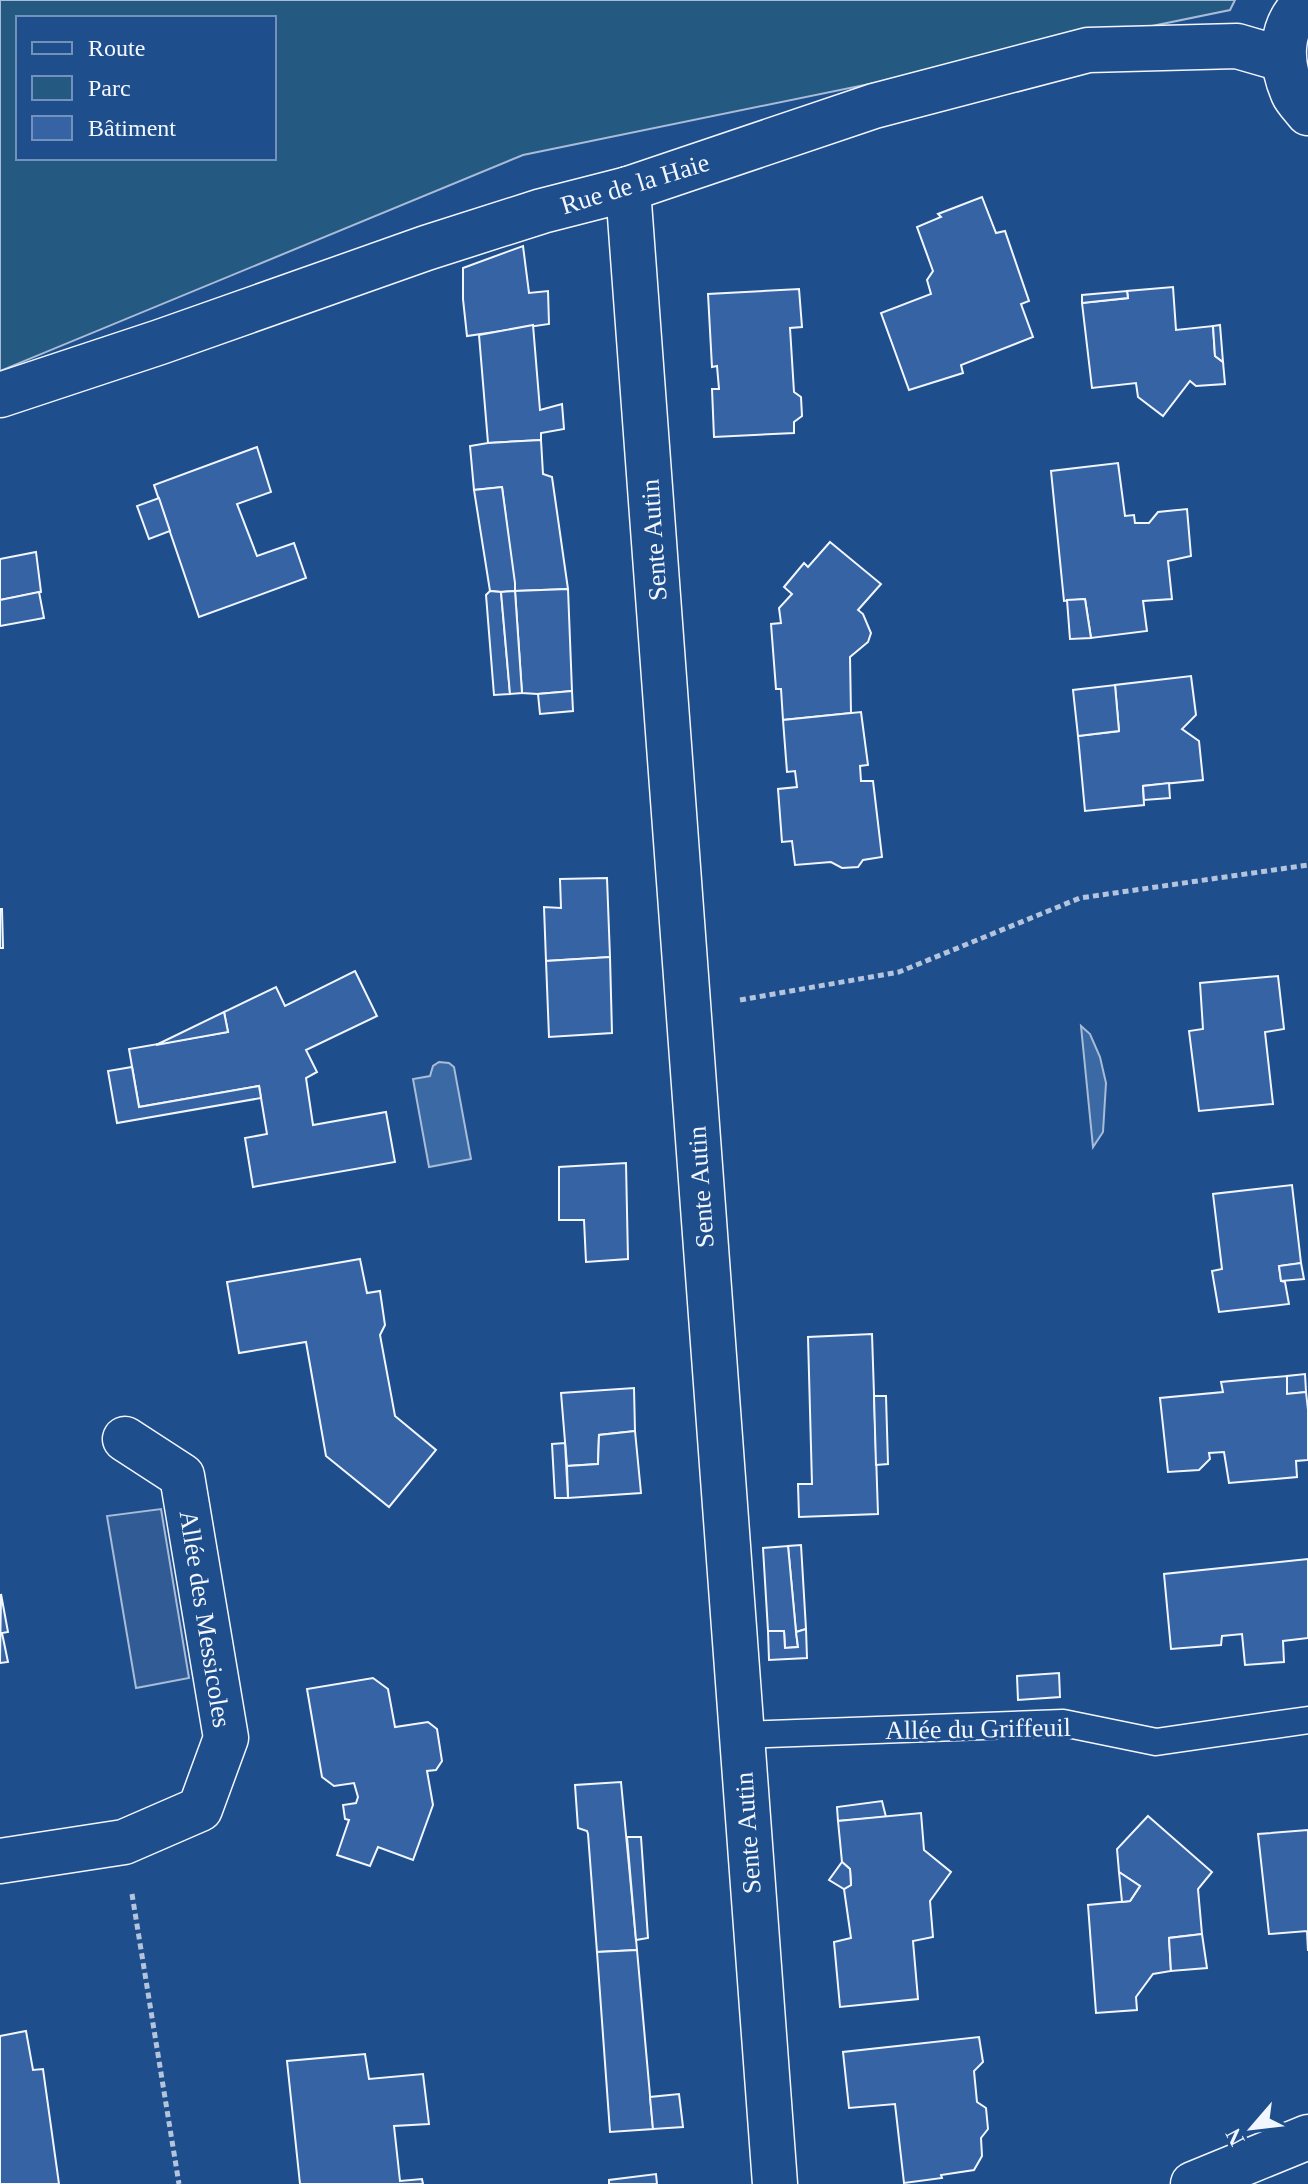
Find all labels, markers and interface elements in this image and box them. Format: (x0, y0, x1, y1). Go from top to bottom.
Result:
legend (16, 16, 276, 160)
text: Route (88, 35, 145, 61)
text: Parc (88, 75, 131, 101)
text: Bâtiment (88, 115, 176, 141)
street label: Rue de la Haie (557, 148, 713, 220)
street label: Sente Autin (635, 478, 673, 602)
street label: Sente Autin (682, 1125, 720, 1249)
street label: Allée des Messicoles (174, 1508, 236, 1730)
street label: Allée du Griffeuil (885, 1713, 1071, 1745)
street label: Sente Autin (729, 1771, 767, 1895)
north arrow (1212, 2088, 1292, 2168)
text: N (1220, 2124, 1250, 2150)

